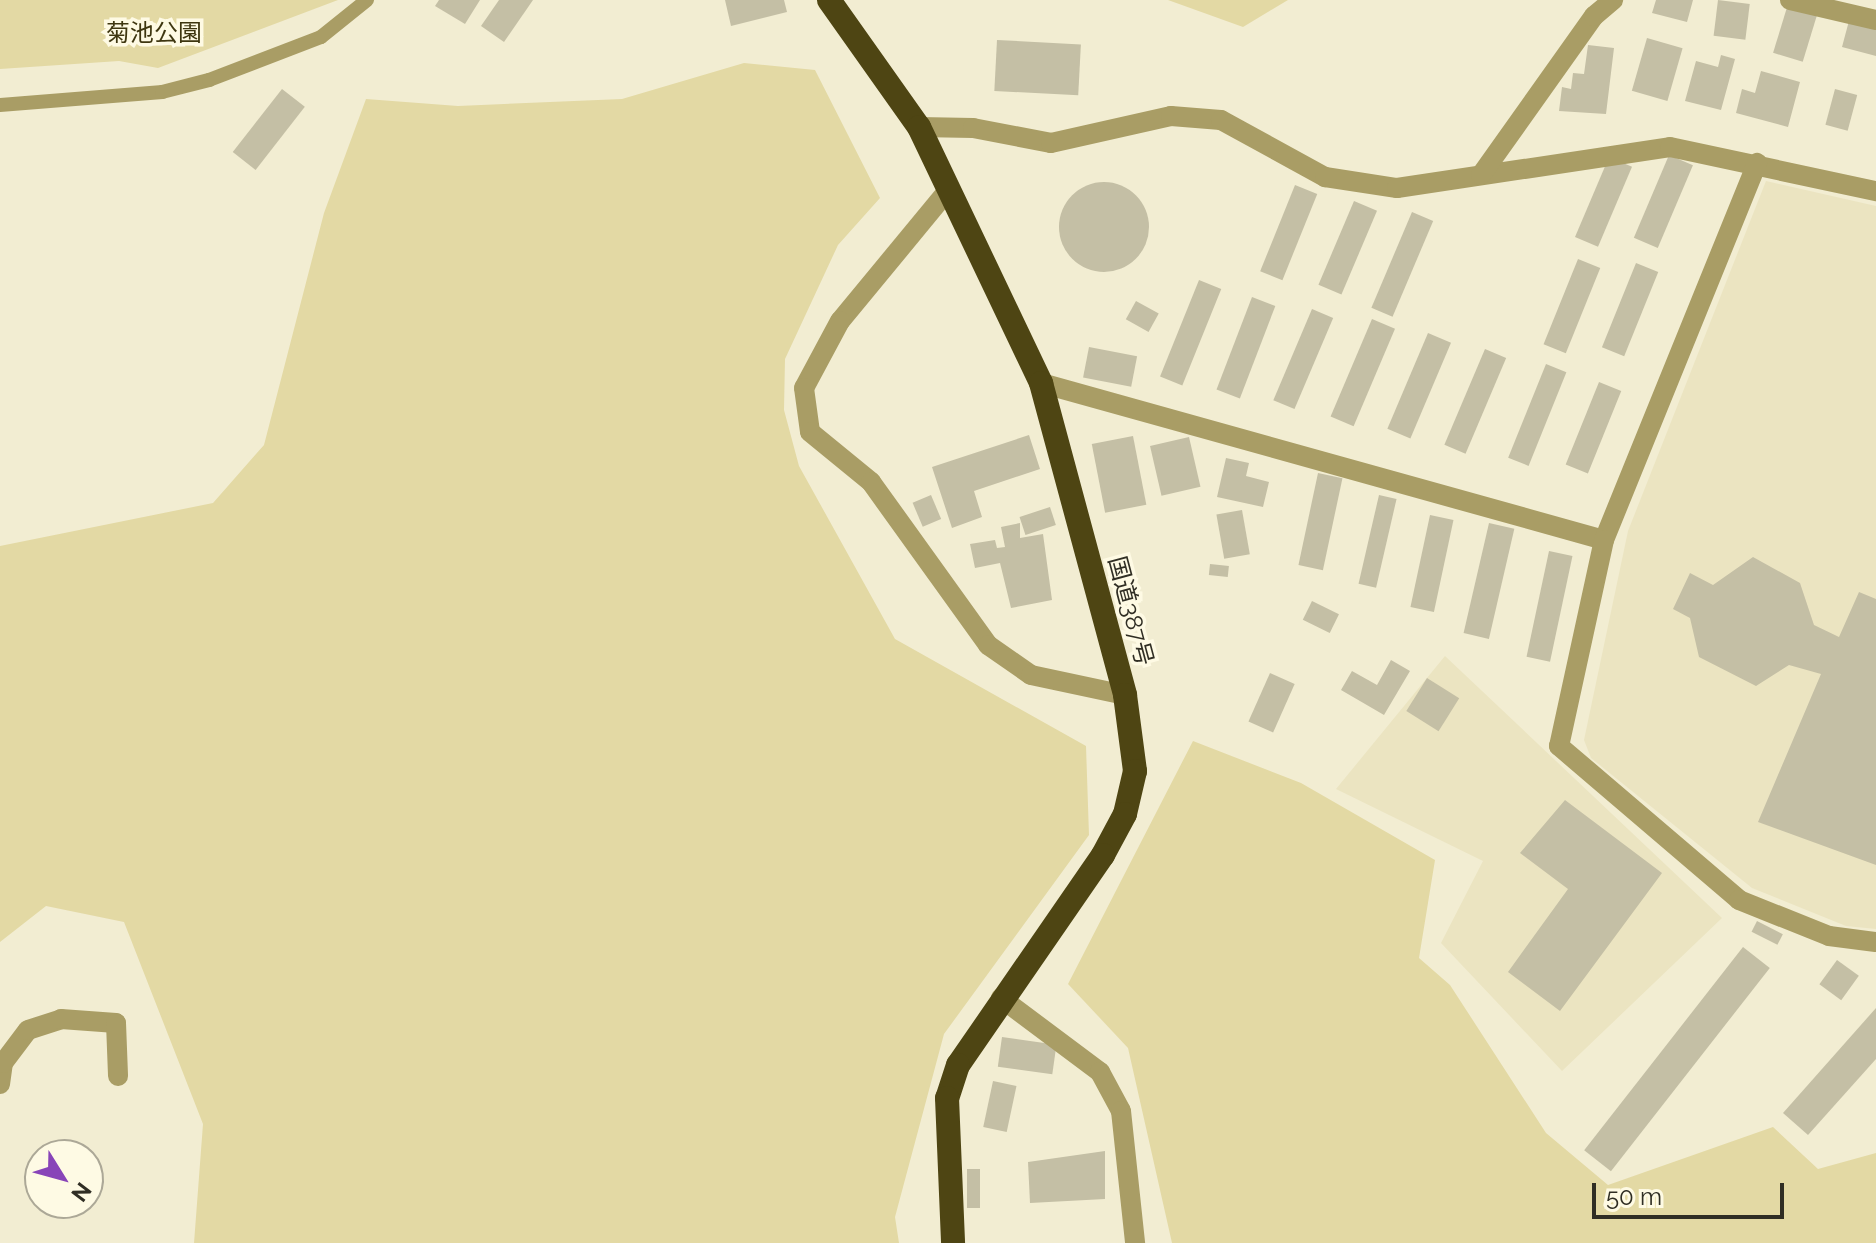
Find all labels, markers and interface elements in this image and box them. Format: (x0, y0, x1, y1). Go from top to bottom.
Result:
park label: 菊池公園 (106, 19, 202, 47)
street label: 国道387号 (1103, 553, 1159, 669)
north arrow (24, 1139, 104, 1219)
scale bar (1596, 1167, 1788, 1217)
text: N (66, 1178, 97, 1207)
text: 50 m (1606, 1182, 1662, 1211)

